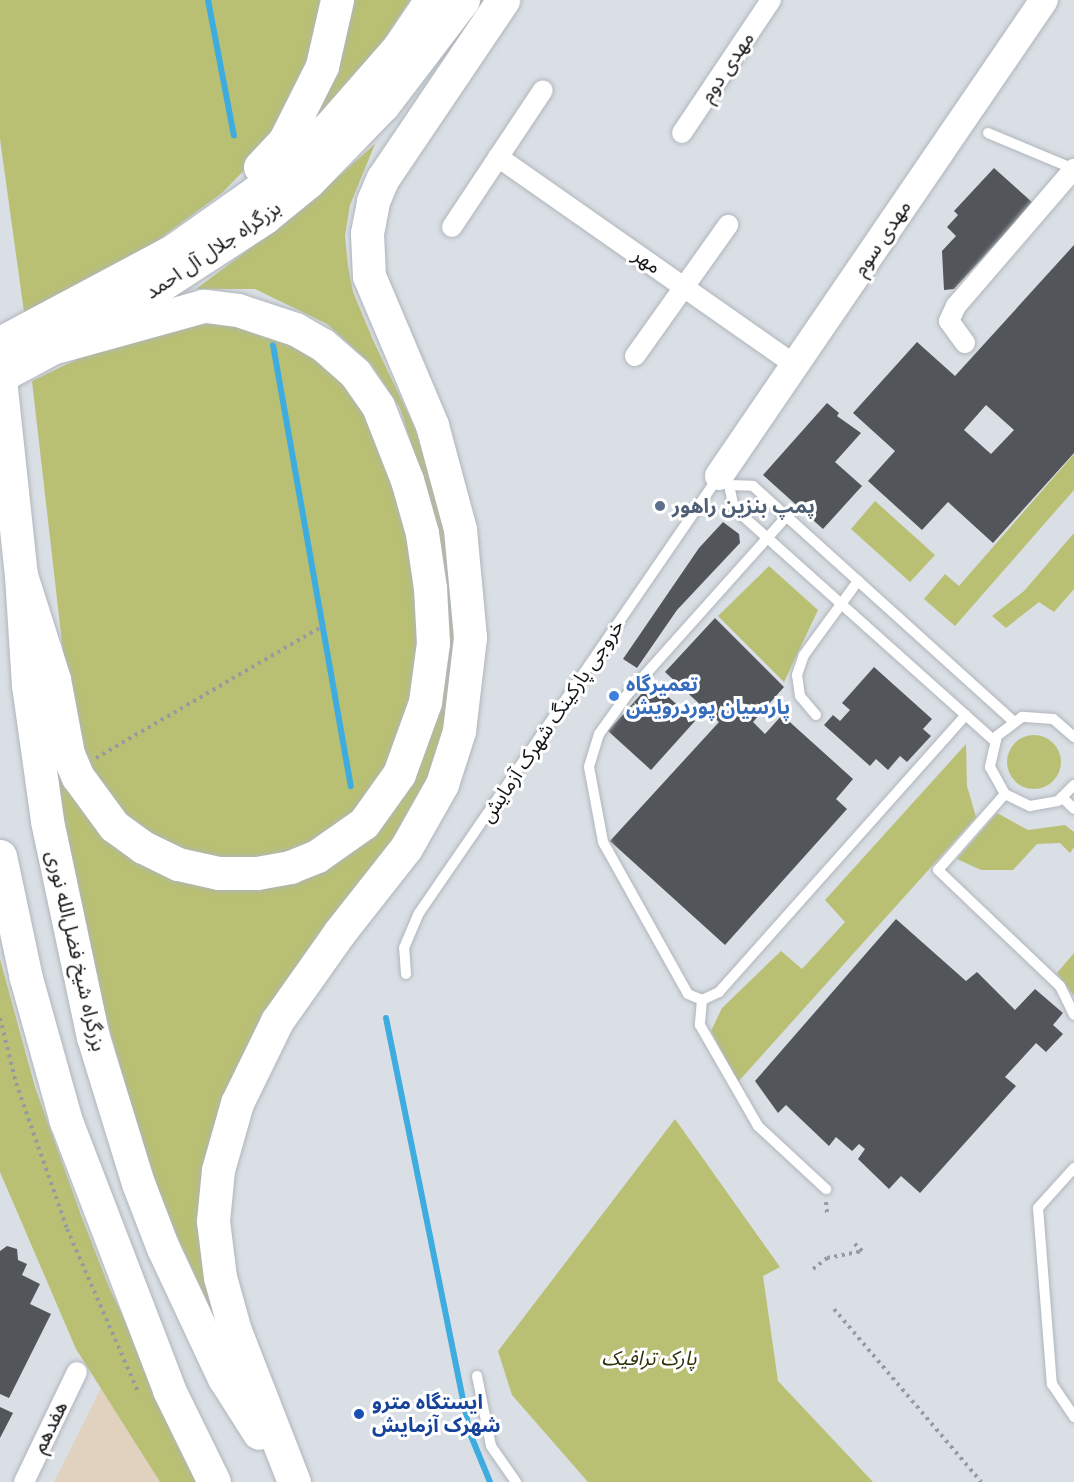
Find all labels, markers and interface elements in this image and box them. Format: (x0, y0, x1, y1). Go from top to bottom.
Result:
street label: مهدی دوم (695, 27, 759, 107)
street label: بزرگراه جلال آل احمد (141, 196, 285, 304)
street label: مهدی سوم (848, 196, 916, 280)
street label: مهر (628, 243, 666, 279)
place label: پمپ بنزین راهور (672, 494, 815, 518)
marker: پمپ بنزین راهور (653, 499, 667, 513)
street label: خروجی پارکینگ شهرک آزمایش (475, 615, 629, 827)
place label: تعمیرگاه پارسیان پوردرویش (626, 672, 790, 719)
marker: تعمیرگاه پارسیان پوردرویش (607, 689, 621, 703)
street label: بزرگراه شیخ فضل‌الله نوری (41, 848, 111, 1054)
park label: پارک ترافیک (602, 1346, 696, 1370)
place label: ایستگاه مترو شهرک آزمایش (372, 1390, 501, 1437)
street label: هفدهم (27, 1397, 73, 1457)
marker: ایستگاه مترو شهرک آزمایش (350, 1405, 368, 1423)

